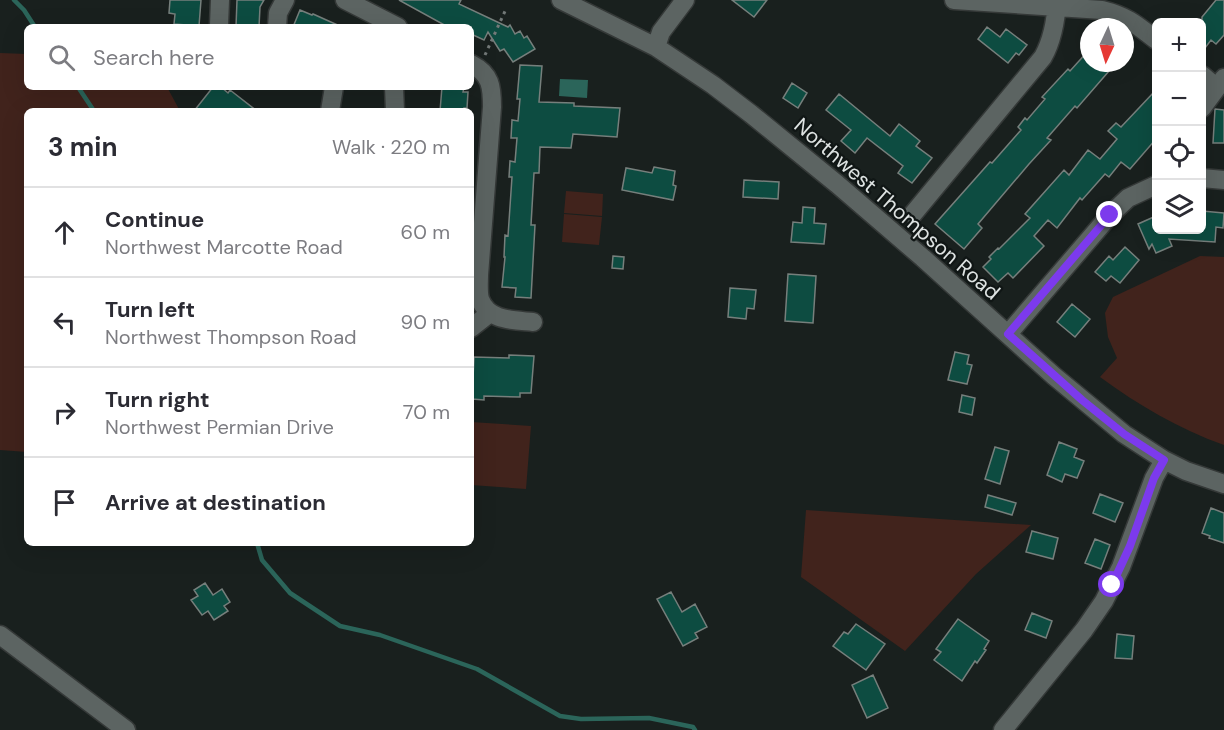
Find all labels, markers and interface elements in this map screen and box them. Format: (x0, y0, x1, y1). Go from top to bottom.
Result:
north arrow (1080, 18, 1134, 72)
map controls (1152, 18, 1206, 234)
button: + (1152, 18, 1206, 72)
search box (24, 24, 474, 90)
icon: search (45, 41, 78, 74)
text: Search here (93, 43, 214, 72)
button: − (1152, 72, 1206, 126)
street label: Northwest Thompson Road (788, 112, 1006, 306)
button: locate (1152, 126, 1206, 180)
text: 3 min (48, 130, 117, 164)
text: Walk · 220 m (332, 134, 450, 160)
button: layers (1152, 180, 1206, 234)
route end (1096, 201, 1122, 227)
text: Continue (105, 205, 204, 234)
icon: ahead (48, 216, 81, 249)
text: 60 m (401, 219, 450, 245)
text: Northwest Marcotte Road (105, 234, 343, 260)
text: Turn left (105, 295, 195, 324)
icon: left (48, 306, 81, 339)
text: 90 m (401, 309, 450, 335)
text: Northwest Thompson Road (105, 324, 357, 350)
text: Turn right (105, 385, 210, 414)
icon: right (48, 396, 81, 429)
text: 70 m (403, 399, 450, 425)
text: Northwest Permian Drive (105, 414, 334, 440)
icon: arrive (48, 486, 81, 519)
text: Arrive at destination (105, 488, 326, 517)
route start (1098, 571, 1124, 597)

